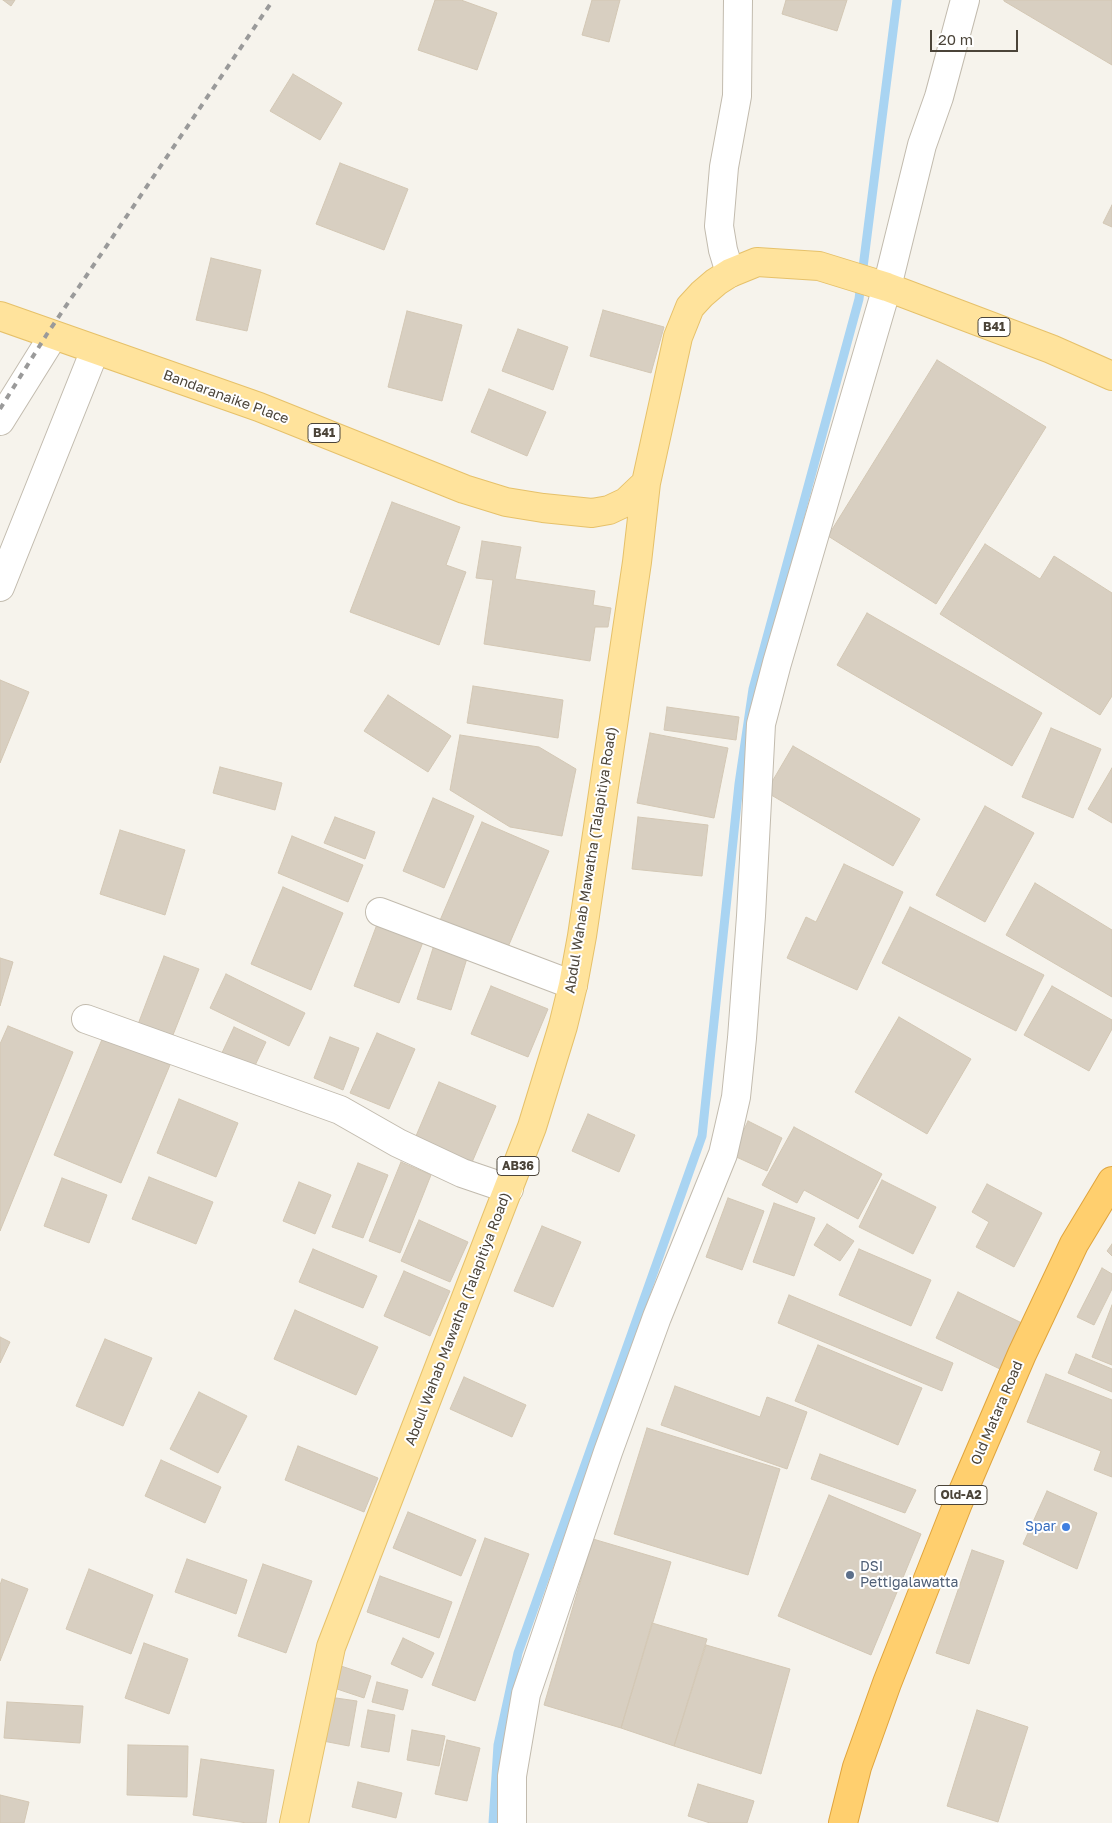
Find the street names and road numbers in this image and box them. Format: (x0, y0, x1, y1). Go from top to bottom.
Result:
road number: B41 (978, 318, 1010, 337)
street label: Bandaranaike Place (161, 366, 291, 428)
road number: B41 (308, 423, 340, 442)
street label: Abdul Wahab Mawatha (Talapitiya Road) (562, 725, 620, 995)
road number: AB36 (497, 1156, 539, 1176)
street label: Abdul Wahab Mawatha (Talapitiya Road) (402, 1190, 514, 1448)
street label: Old Matara Road (968, 1359, 1026, 1467)
road number: Old-A2 (935, 1486, 987, 1504)

